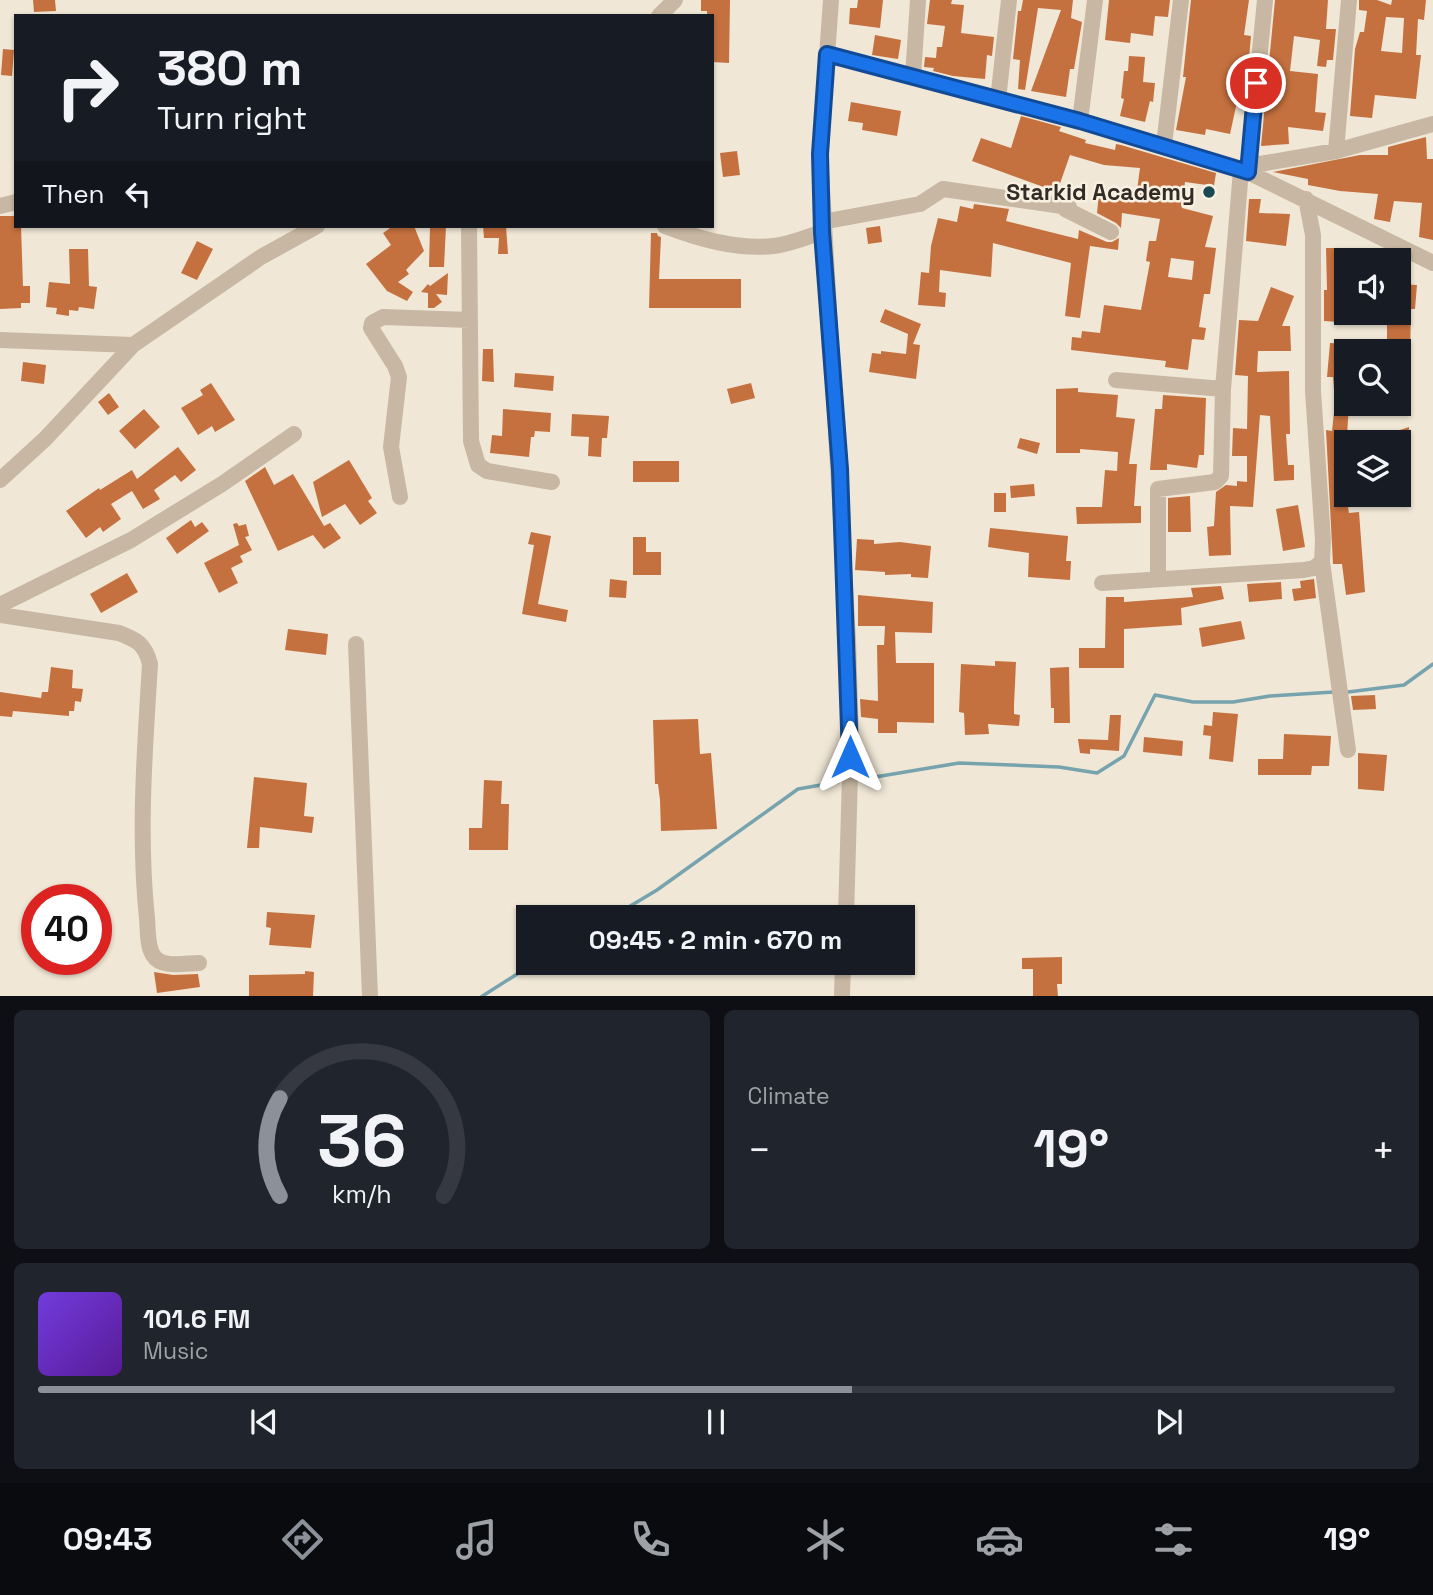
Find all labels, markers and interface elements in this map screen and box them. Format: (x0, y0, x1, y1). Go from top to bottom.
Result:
text: 380 m (157, 37, 302, 99)
icon: right (42, 42, 133, 133)
pin (1226, 53, 1286, 113)
icon: arrive (1237, 64, 1275, 102)
text: Turn right (157, 98, 307, 138)
icon: left (119, 175, 157, 213)
text: Then (42, 177, 105, 211)
place label: Starkid Academy (1006, 177, 1195, 207)
marker: Starkid Academy (1201, 184, 1217, 200)
map controls (1334, 248, 1411, 507)
button: sound (1334, 248, 1411, 325)
button: search (1334, 339, 1411, 416)
button: layers (1334, 430, 1411, 507)
position arrow (813, 720, 887, 794)
speed limit sign: 40 (21, 884, 112, 975)
text: 09:45 · 2 min · 670 m (589, 923, 842, 957)
text: Climate (748, 1081, 830, 1111)
text: 36 (317, 1094, 406, 1187)
text: 19° (1033, 1116, 1109, 1182)
text: − (748, 1126, 771, 1174)
text: + (1371, 1126, 1395, 1174)
text: km/h (332, 1177, 392, 1209)
text: 101.6 FM (143, 1302, 250, 1336)
text: Music (143, 1336, 208, 1366)
icon: previous (245, 1403, 283, 1441)
icon: pause (697, 1403, 735, 1441)
icon: next (1150, 1403, 1188, 1441)
icon: directions (278, 1515, 327, 1564)
icon: music (452, 1515, 501, 1564)
icon: phone (626, 1515, 675, 1564)
icon: climate (801, 1515, 850, 1564)
icon: car (975, 1515, 1024, 1564)
icon: filters (1149, 1515, 1198, 1564)
text: 09:43 (63, 1519, 153, 1559)
text: 19° (1323, 1519, 1370, 1559)

